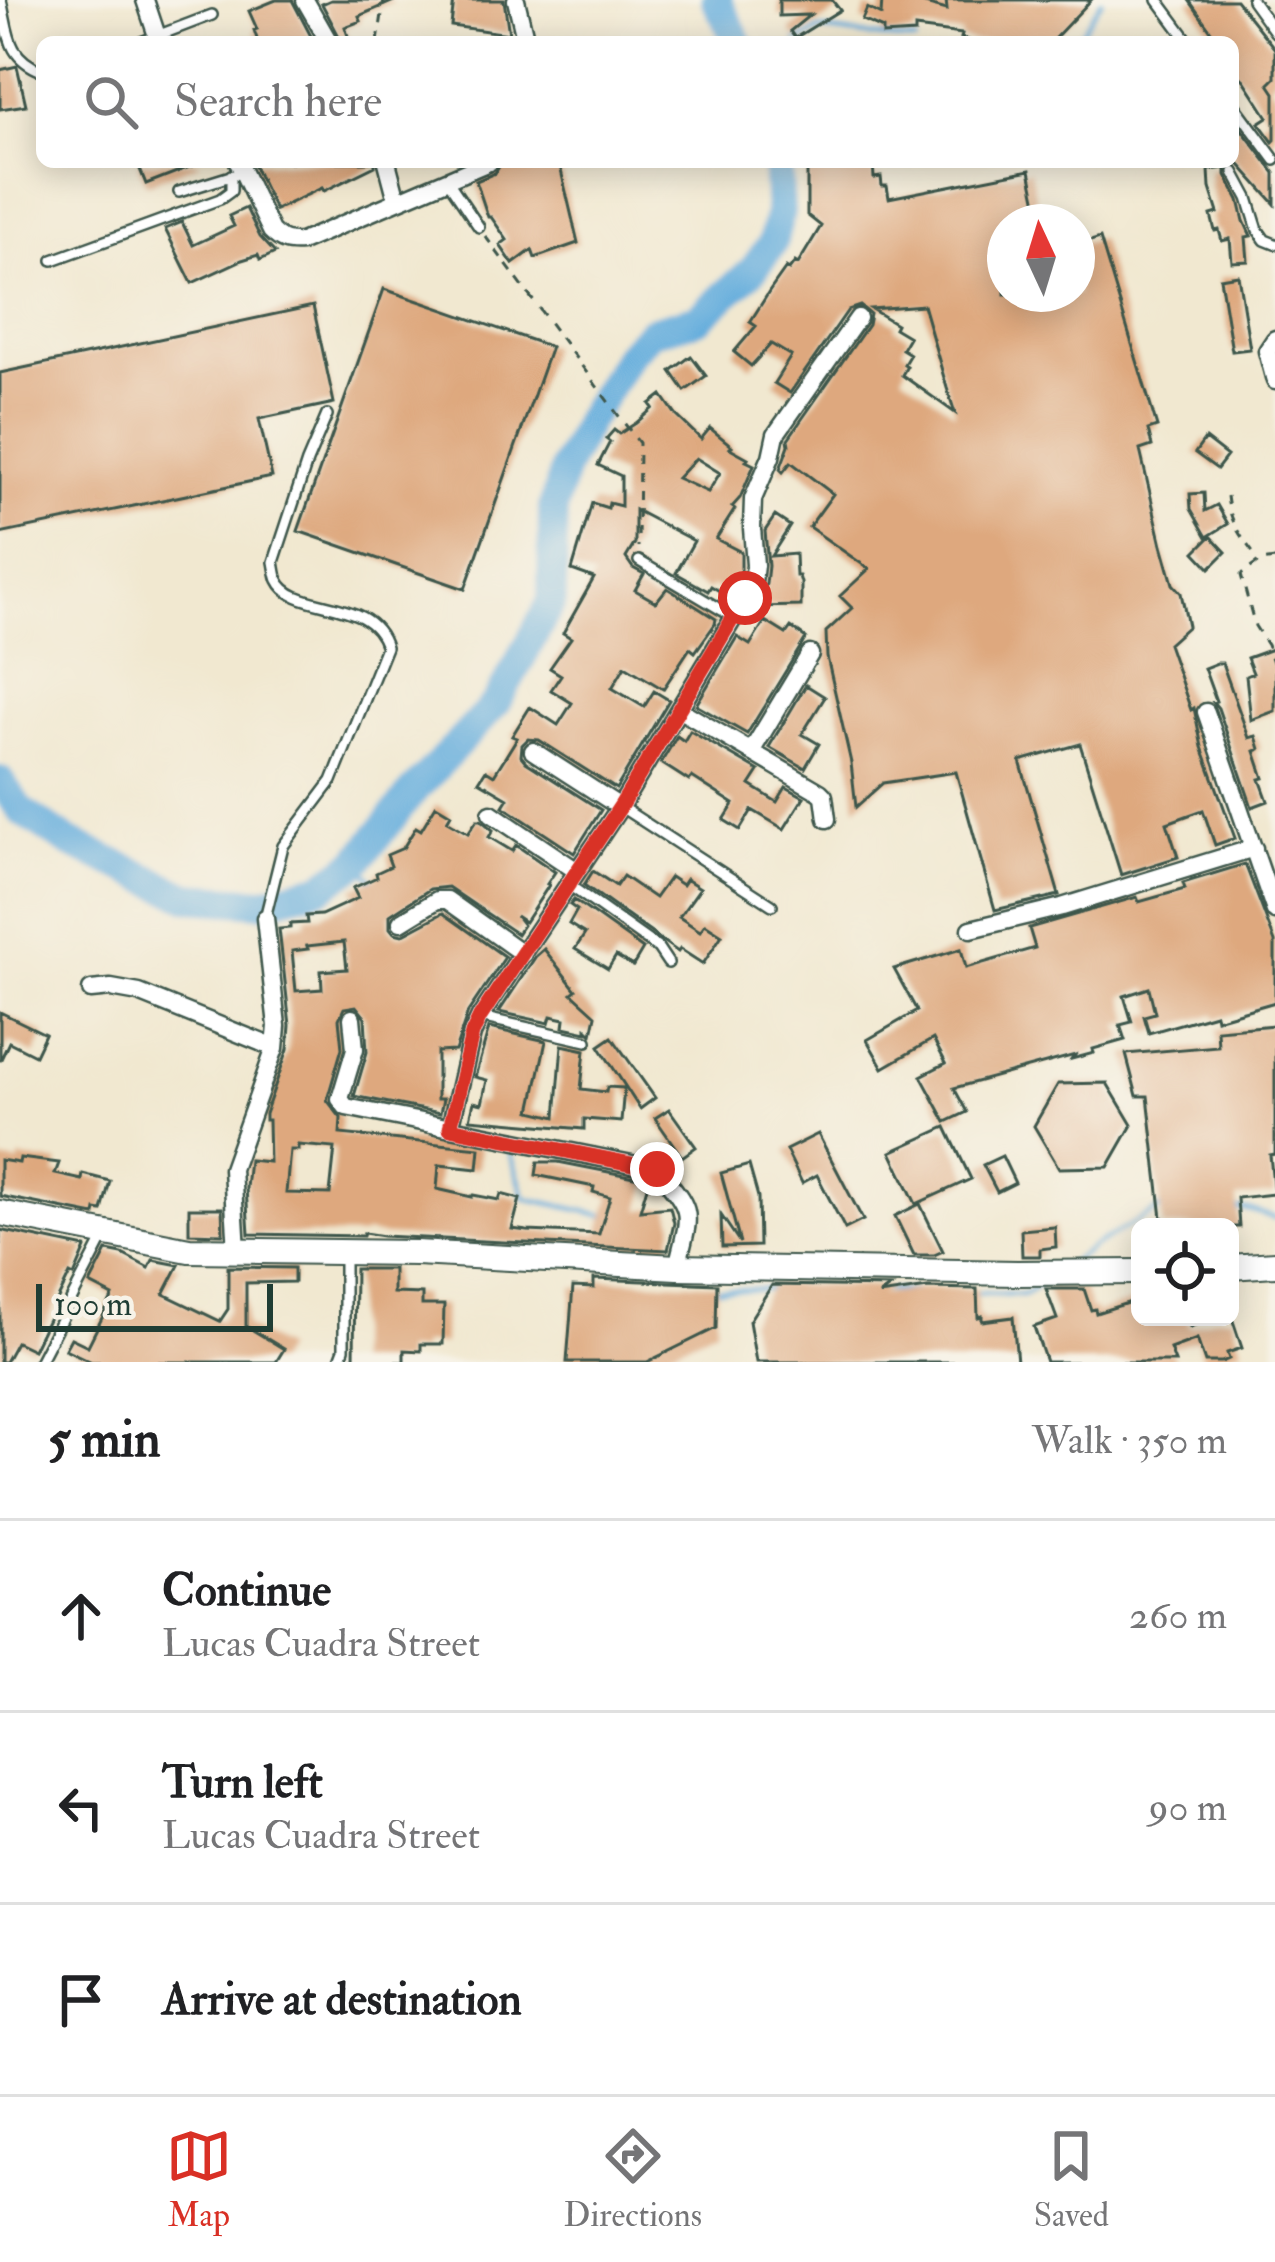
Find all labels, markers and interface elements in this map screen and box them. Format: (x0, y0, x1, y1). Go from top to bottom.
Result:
search box (36, 36, 1239, 168)
icon: search (78, 69, 144, 135)
text: Search here (174, 74, 382, 130)
north arrow (987, 204, 1095, 312)
route start (718, 571, 772, 625)
route end (630, 1142, 684, 1196)
map controls (1131, 1218, 1239, 1326)
button: locate (1131, 1218, 1239, 1326)
scale bar (36, 1278, 273, 1331)
text: 100 m (54, 1284, 132, 1325)
text: 5 min (48, 1408, 161, 1472)
text: Walk · 350 m (1032, 1416, 1227, 1465)
text: Continue (162, 1563, 331, 1619)
icon: ahead (48, 1583, 114, 1649)
text: 260 m (1129, 1591, 1227, 1640)
text: Lucas Cuadra Street (162, 1619, 480, 1668)
text: Turn left (162, 1755, 323, 1811)
icon: left (48, 1775, 114, 1841)
text: 90 m (1149, 1783, 1227, 1832)
text: Lucas Cuadra Street (162, 1811, 480, 1860)
icon: arrive (48, 1967, 114, 2033)
text: Arrive at destination (162, 1972, 522, 2028)
tab: Map (166, 2123, 232, 2236)
tab: Directions (564, 2123, 702, 2236)
tab: Saved (1034, 2123, 1109, 2236)

